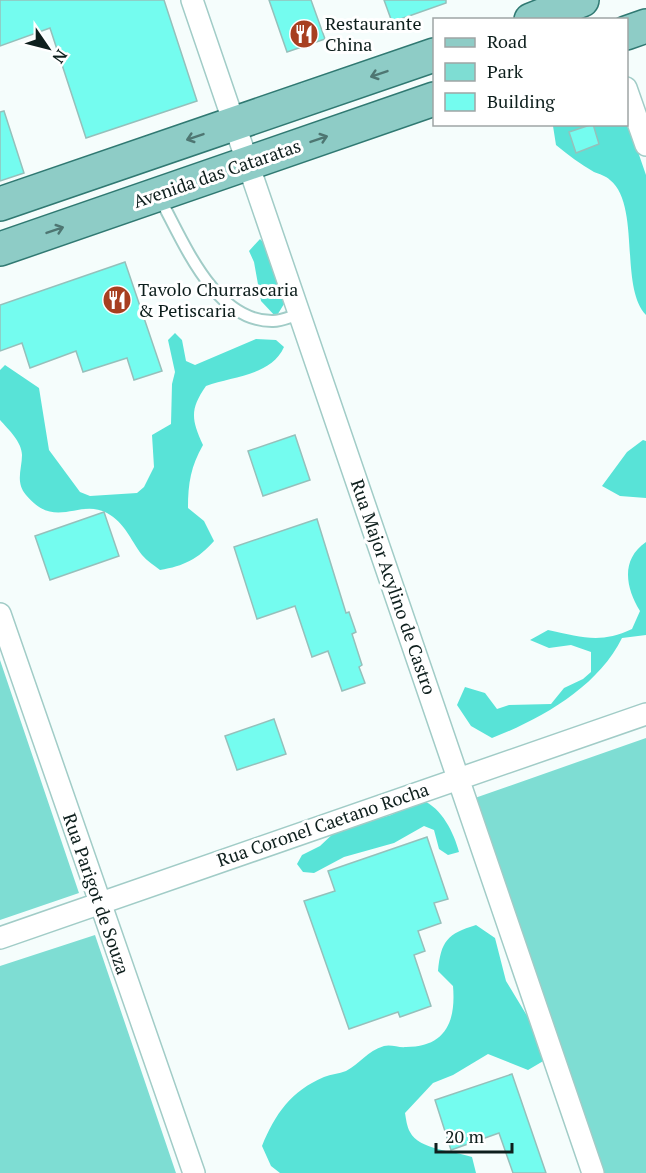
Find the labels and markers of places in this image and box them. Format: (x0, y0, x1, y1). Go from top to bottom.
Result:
place label: Restaurante China (325, 11, 422, 56)
restaurant icon: Restaurante China (288, 18, 320, 50)
place label: Tavolo Churrascaria & Petiscaria (138, 277, 298, 322)
restaurant icon: Tavolo Churrascaria & Petiscaria (101, 284, 133, 316)

